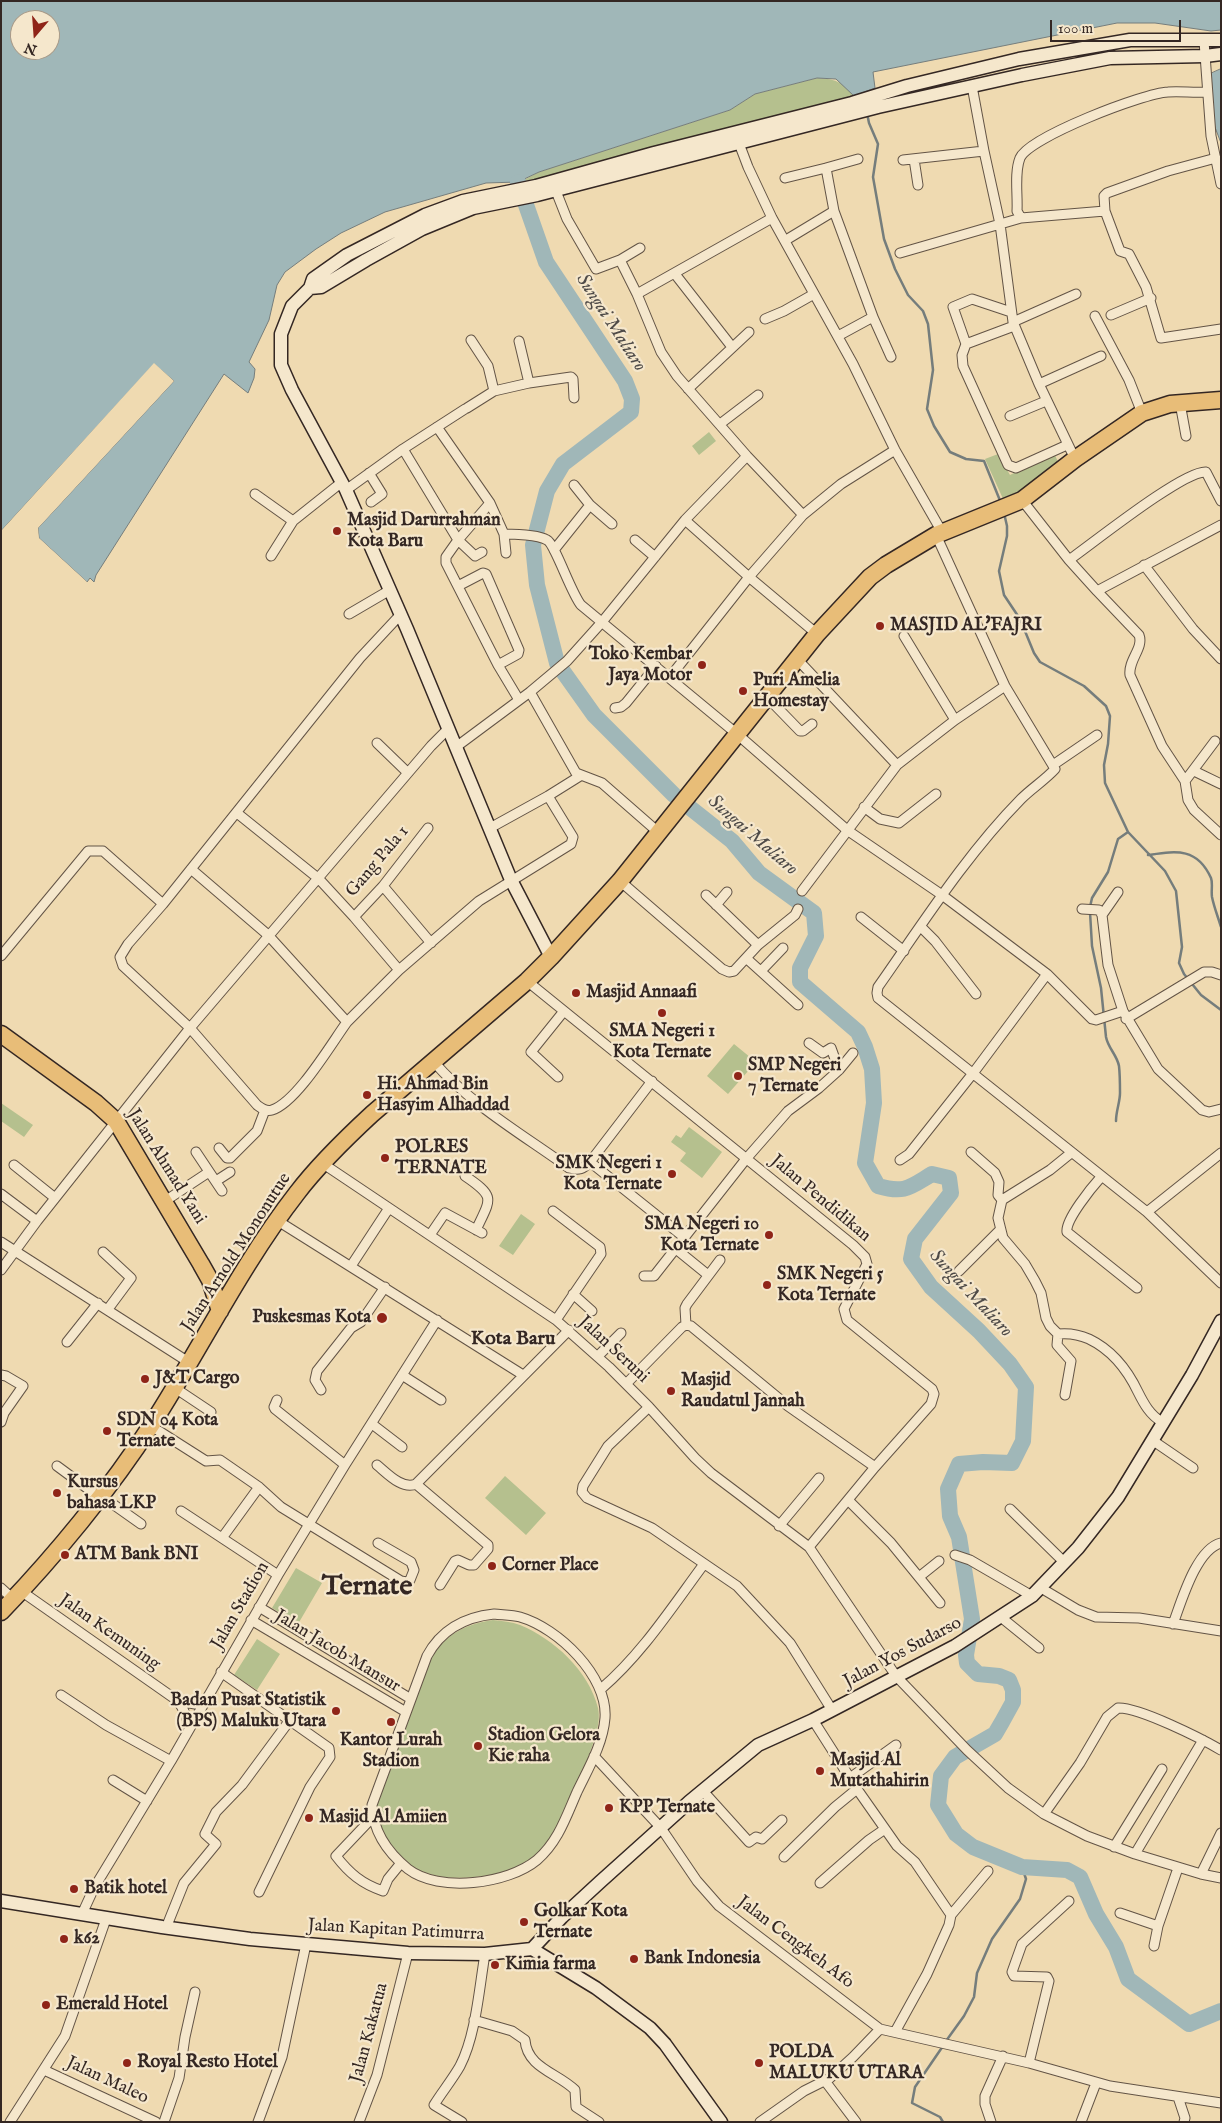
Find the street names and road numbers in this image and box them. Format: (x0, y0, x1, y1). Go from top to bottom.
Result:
street label: Gang Pala 1 (342, 822, 414, 902)
street label: Jalan Ahmad Yani (122, 1105, 210, 1229)
street label: Jalan Pendidikan (765, 1151, 875, 1247)
street label: Jalan Arnold Mononutue (177, 1169, 297, 1337)
street label: Jalan Seruni (573, 1312, 653, 1388)
street label: Jalan Stadion (207, 1558, 275, 1654)
street label: Jalan Kemuning (54, 1590, 164, 1676)
street label: Jalan Jacob Mansur (270, 1606, 404, 1698)
street label: Jalan Yos Sudarso (840, 1613, 966, 1693)
street label: Jalan Cengkeh Afo (732, 1892, 858, 1994)
street label: Jalan Kapitan Patimurra (307, 1916, 485, 1946)
street label: Jalan Kakatua (346, 1981, 394, 2085)
street label: Jalan Maleo (62, 2053, 152, 2109)

